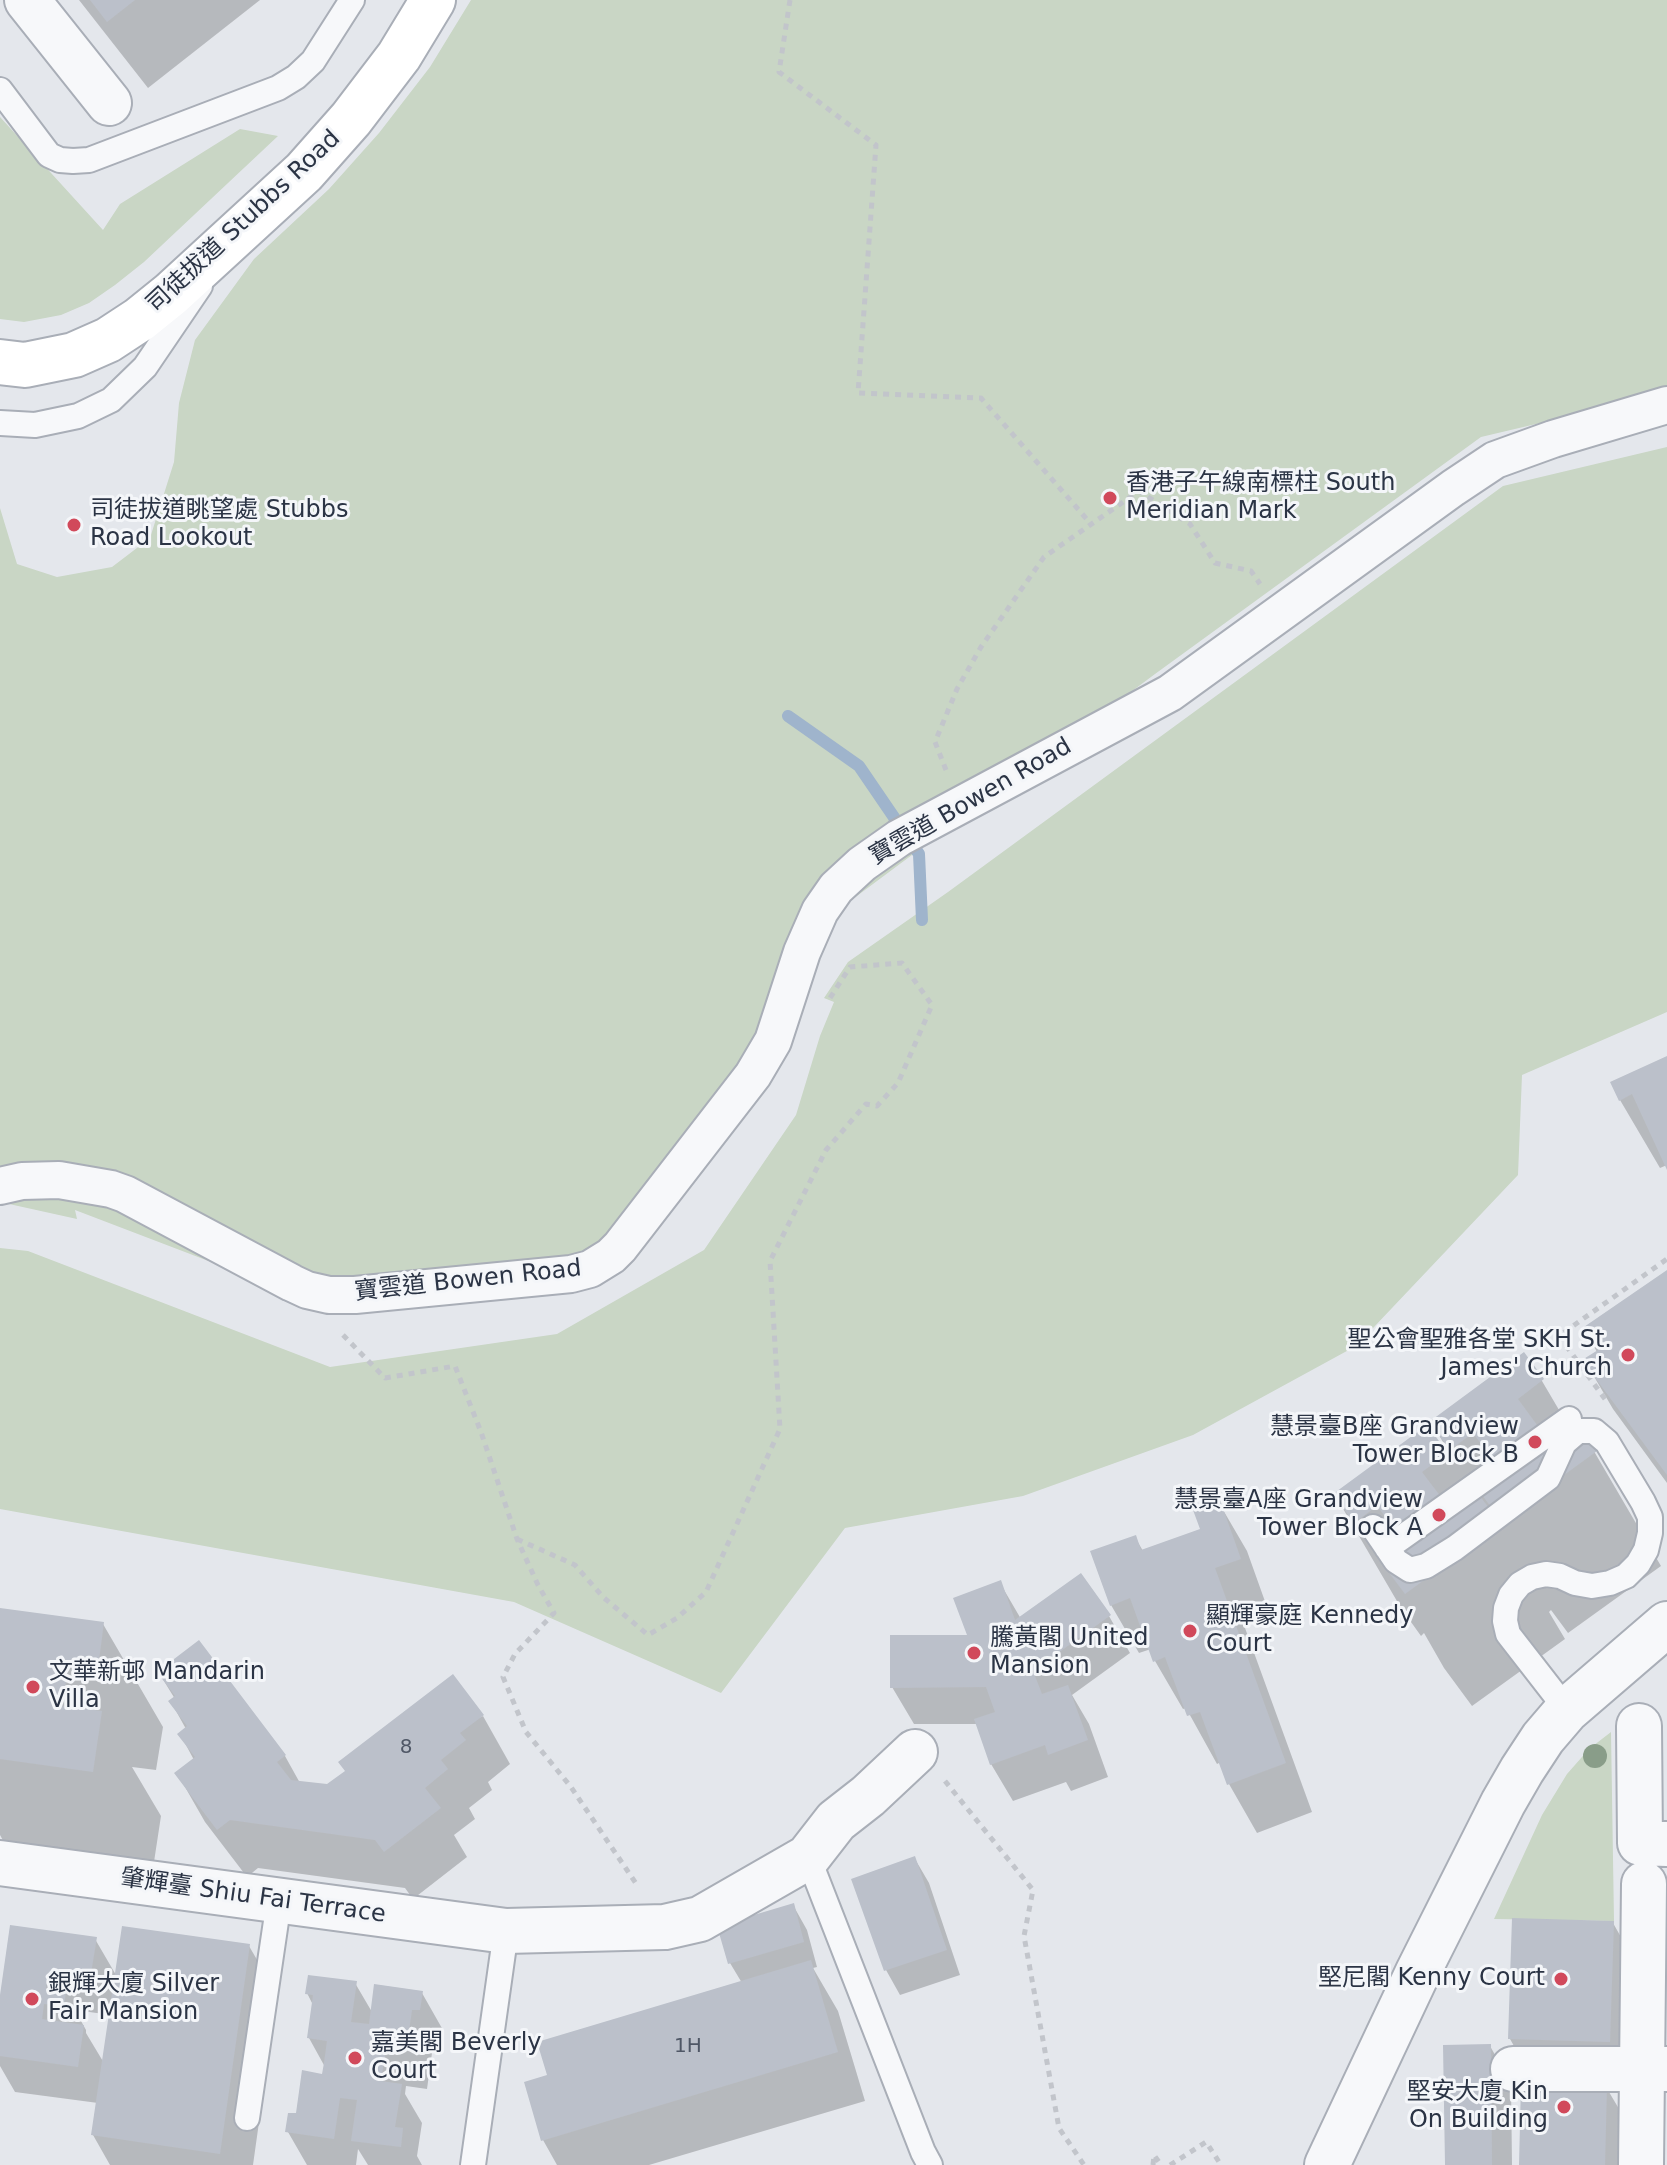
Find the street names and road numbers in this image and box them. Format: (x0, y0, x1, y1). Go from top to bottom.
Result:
street label: 司徒拔道 Stubbs Road (141, 125, 347, 319)
street label: 寶雲道 Bowen Road (865, 732, 1077, 872)
street label: 寶雲道 Bowen Road (353, 1255, 583, 1307)
street label: 肇輝臺 Shiu Fai Terrace (119, 1864, 387, 1930)

